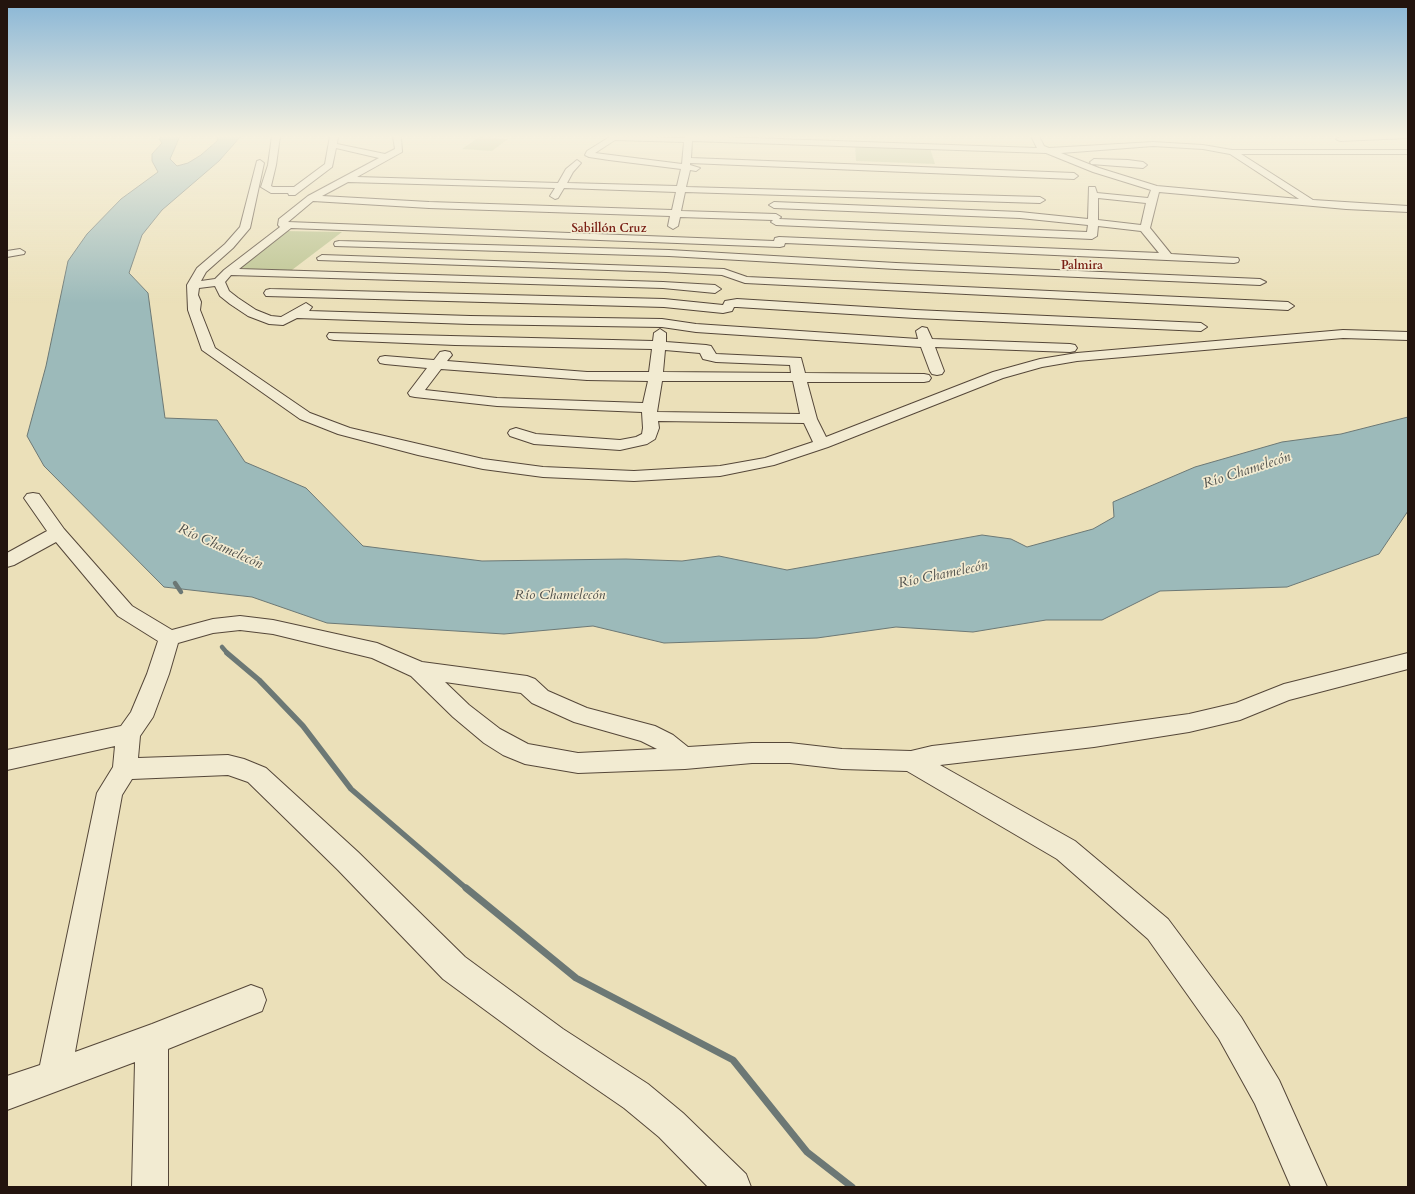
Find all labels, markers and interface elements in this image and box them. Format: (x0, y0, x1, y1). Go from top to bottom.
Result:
district label: Sabillón Cruz (572, 222, 646, 236)
district label: Palmira (1061, 259, 1103, 273)
water label: Río Chamelecón (1201, 449, 1293, 493)
water label: Río Chamelecón (175, 521, 265, 573)
water label: Río Chamelecón (897, 557, 989, 593)
water label: Río Chamelecón (515, 588, 605, 604)

